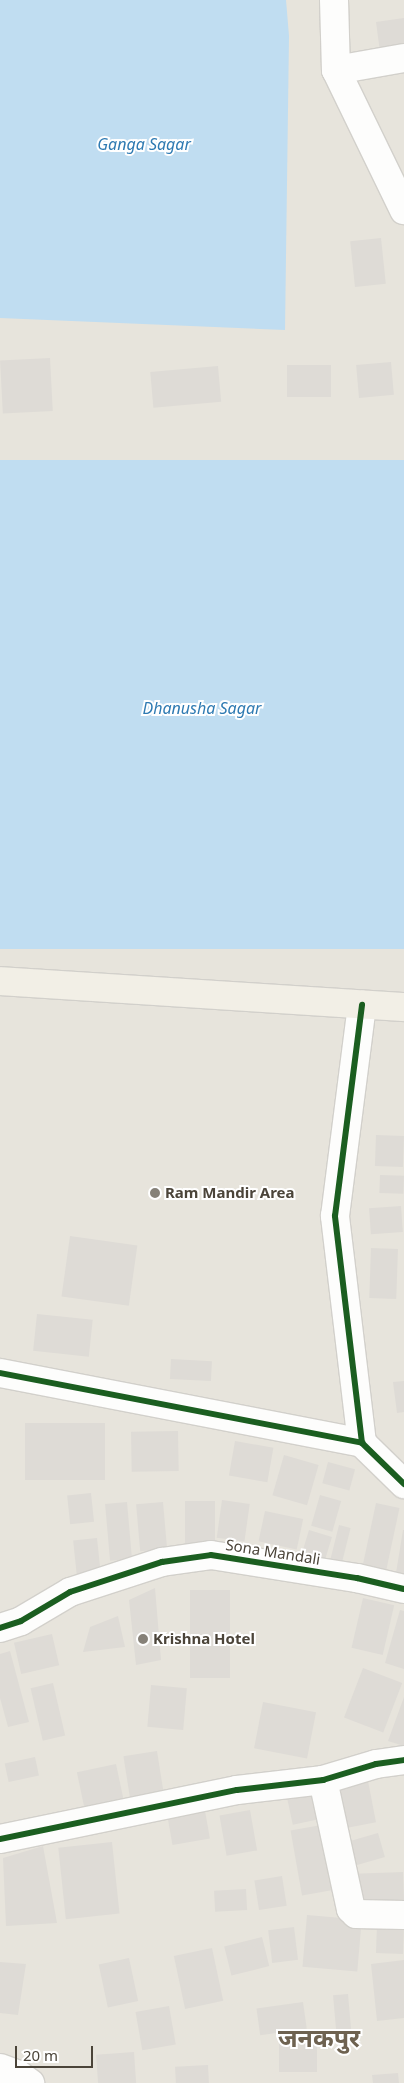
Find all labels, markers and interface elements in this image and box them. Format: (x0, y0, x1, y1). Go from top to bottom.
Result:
water label: Ganga Sagar (97, 134, 191, 154)
water label: Dhanusha Sagar (143, 698, 261, 718)
place label: Ram Mandir Area (165, 1184, 295, 1202)
marker: Ram Mandir Area (149, 1187, 161, 1199)
street label: Sona Mandali (224, 1536, 322, 1568)
place label: Krishna Hotel (153, 1630, 255, 1648)
marker: Krishna Hotel (137, 1633, 149, 1645)
district label: जनकपुर (278, 2022, 360, 2052)
scale bar (18, 2036, 95, 2068)
text: 20 m (23, 2045, 58, 2065)

